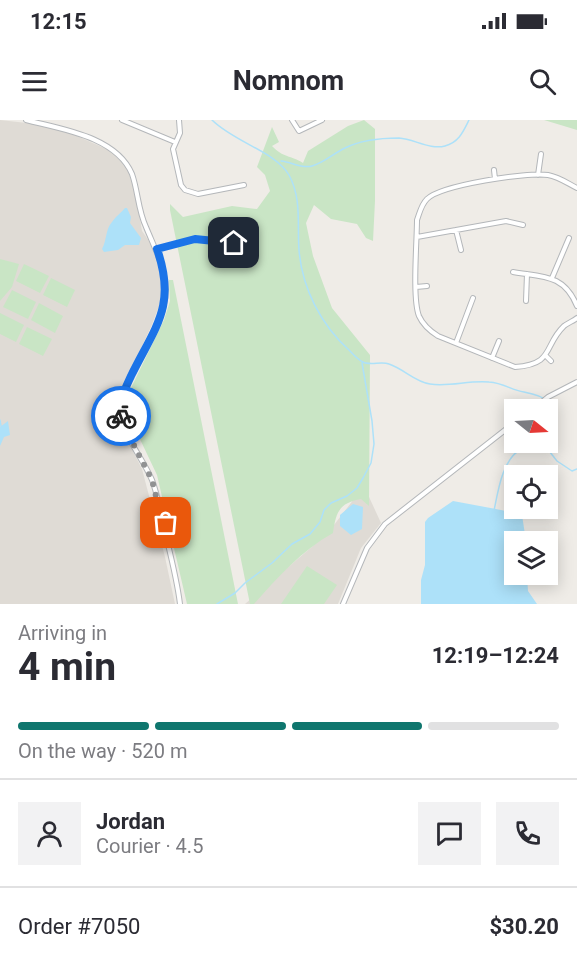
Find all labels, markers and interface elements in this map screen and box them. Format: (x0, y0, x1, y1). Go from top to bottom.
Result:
text: 12:15 (30, 9, 87, 34)
icon: menu (18, 65, 51, 98)
text: Nomnom (233, 65, 344, 97)
icon: search (526, 65, 559, 98)
pin (208, 217, 259, 268)
icon: home (217, 226, 250, 259)
courier (91, 386, 151, 446)
north arrow (504, 399, 558, 453)
map controls (504, 399, 558, 585)
icon: bike (105, 400, 138, 433)
button: locate (504, 465, 558, 519)
pin (140, 497, 191, 548)
icon: bag (149, 506, 182, 539)
button: layers (504, 531, 558, 585)
text: Arriving in (18, 621, 107, 645)
text: 12:19–12:24 (432, 643, 559, 668)
text: 4 min (18, 644, 116, 690)
text: On the way · 520 m (18, 739, 187, 763)
button: person (18, 802, 81, 865)
button: chat (418, 802, 481, 865)
button: phone (496, 802, 559, 865)
text: Jordan (96, 809, 165, 834)
text: Courier · 4.5 (96, 834, 203, 858)
text: Order #7050 (18, 914, 140, 939)
text: $30.20 (490, 914, 559, 939)

